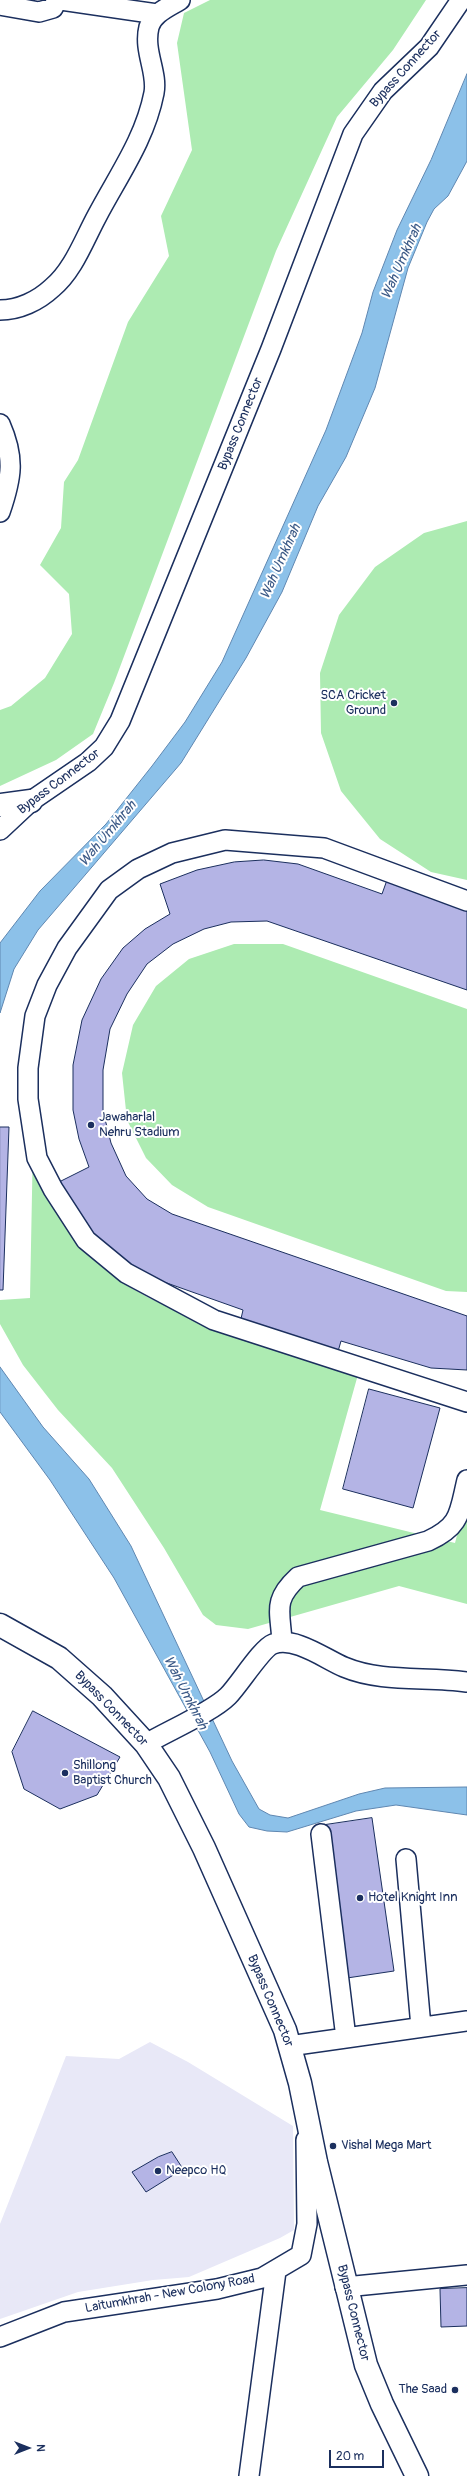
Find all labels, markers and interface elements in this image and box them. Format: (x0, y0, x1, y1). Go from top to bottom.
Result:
street label: Bypass Connector (367, 27, 445, 111)
water label: Wah Umkhrah (378, 222, 426, 302)
street label: Bypass Connector (215, 375, 267, 473)
water label: Wah Umkhrah (257, 522, 305, 602)
place label: SCA Cricket Ground (320, 688, 386, 719)
marker: SCA Cricket Ground (389, 698, 399, 708)
street label: Bypass Connector (15, 746, 103, 818)
water label: Wah Umkhrah (76, 798, 140, 870)
place label: Jawaharlal Nehru Stadium (99, 1110, 180, 1141)
marker: Jawaharlal Nehru Stadium (86, 1120, 96, 1130)
water label: Wah Umkhrah (159, 1653, 211, 1733)
street label: Bypass Connector (71, 1668, 151, 1750)
place label: Shillong Baptist Church (73, 1758, 152, 1789)
marker: Shillong Baptist Church (60, 1768, 70, 1778)
place label: Hotel Knight Inn (368, 1890, 457, 1906)
marker: Hotel Knight Inn (355, 1893, 365, 1903)
street label: Bypass Connector (243, 1952, 297, 2050)
place label: Vishal Mega Mart (341, 2138, 431, 2154)
marker: Vishal Mega Mart (328, 2141, 338, 2151)
place label: Neepco HQ (166, 2163, 226, 2179)
marker: Neepco HQ (153, 2166, 163, 2176)
street label: Bypass Connector (333, 2263, 373, 2363)
street label: Laitumkhrah - New Colony Road (84, 2271, 256, 2317)
place label: The Saad (398, 2382, 447, 2398)
marker: The Saad (450, 2385, 460, 2395)
north arrow (8, 2428, 48, 2468)
scale bar (331, 2442, 386, 2468)
text: N (34, 2444, 47, 2452)
text: 20 m (336, 2449, 364, 2464)

